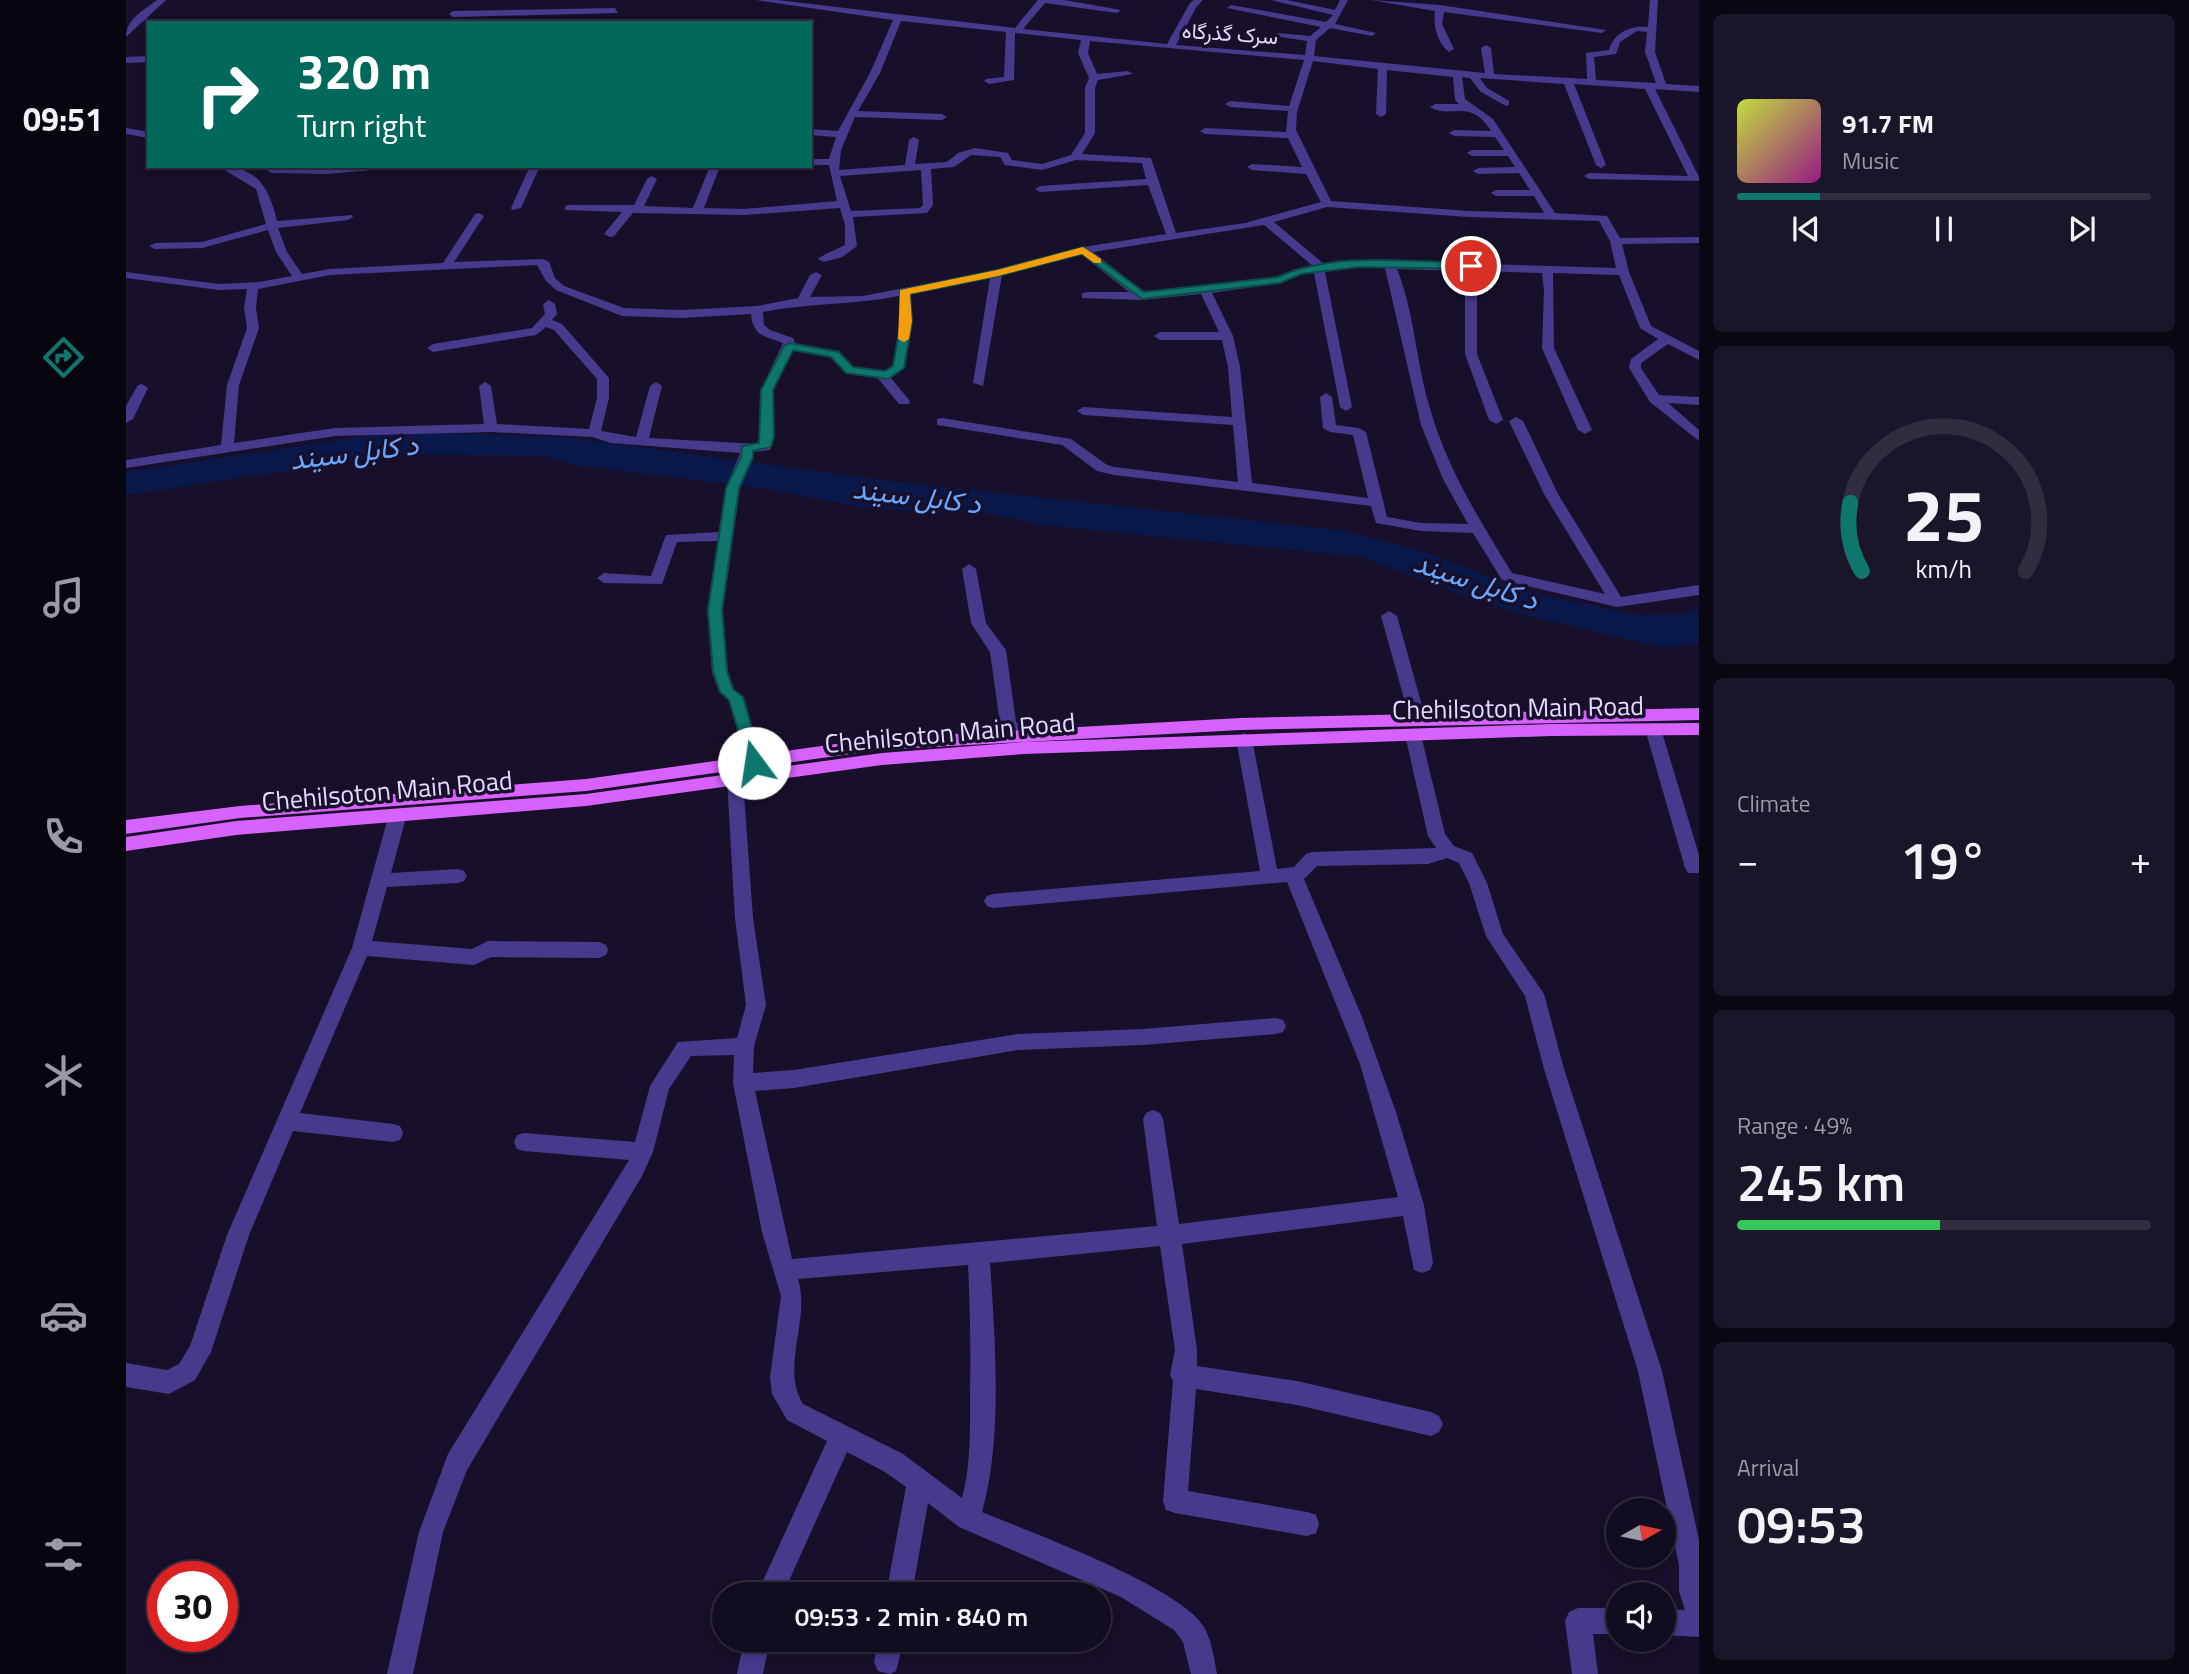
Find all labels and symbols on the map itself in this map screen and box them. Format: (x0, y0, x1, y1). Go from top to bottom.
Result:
street label: سرک گذرگاه (1181, 14, 1279, 52)
pin (1441, 236, 1501, 296)
water label: د کابل سيند (287, 422, 421, 481)
water label: د کابل سيند (850, 466, 984, 525)
water label: د کابل سيند (1408, 540, 1545, 621)
street label: Chehilsoton Main Road (1392, 686, 1644, 729)
street label: Chehilsoton Main Road (823, 702, 1077, 763)
position arrow (717, 726, 791, 800)
street label: Chehilsoton Main Road (260, 760, 514, 821)
north arrow (1606, 1498, 1676, 1568)
speed limit sign: 30 (147, 1561, 238, 1652)

